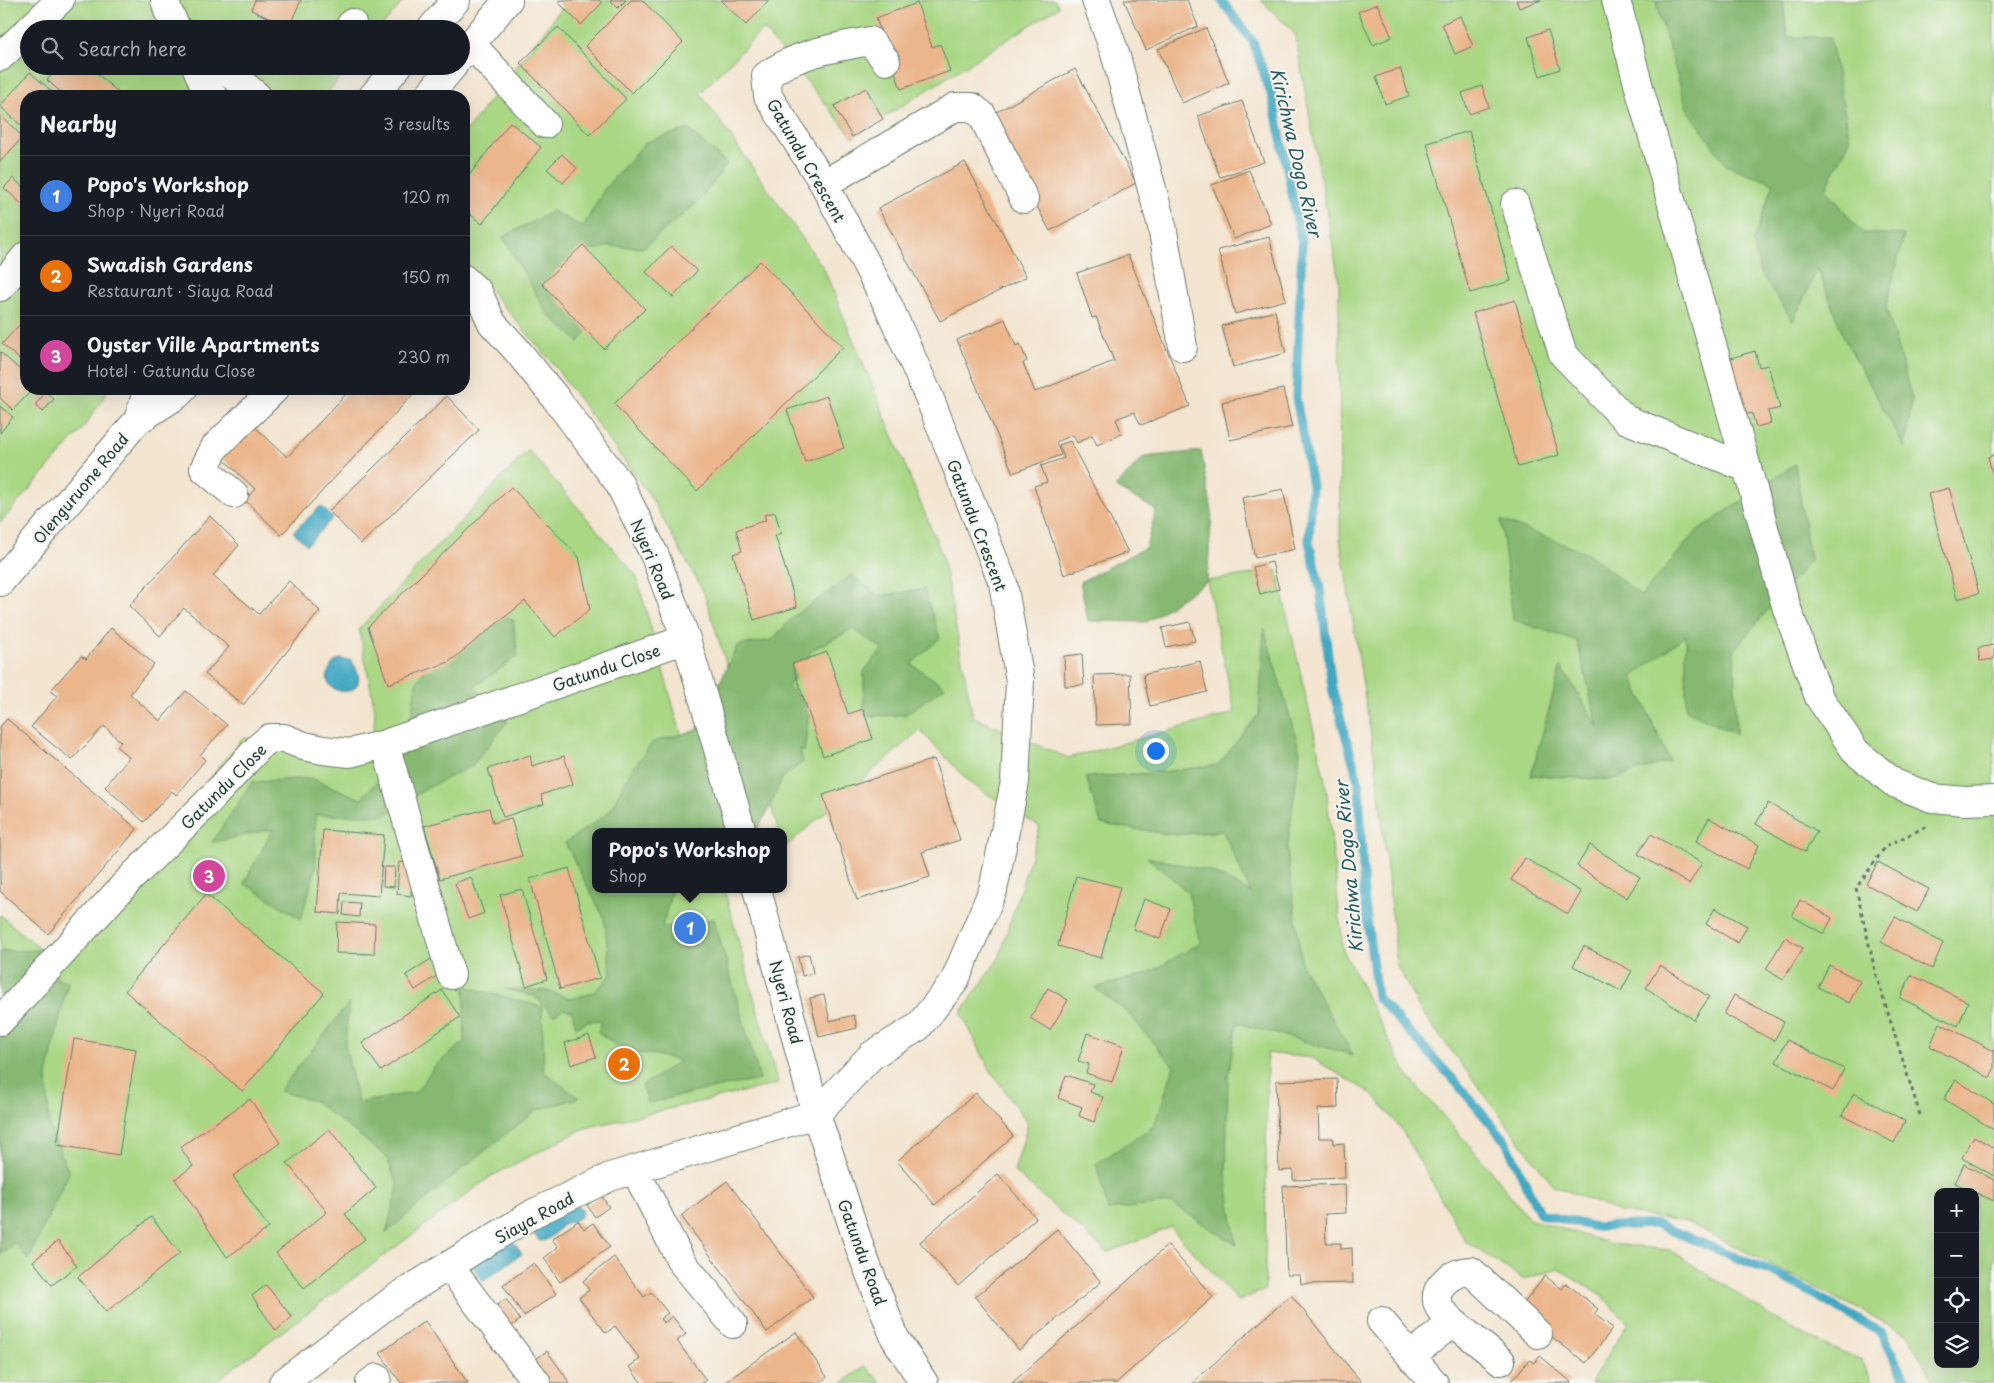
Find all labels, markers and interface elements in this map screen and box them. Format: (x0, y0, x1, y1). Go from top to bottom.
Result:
search box (20, 20, 470, 75)
icon: search (38, 34, 66, 62)
text: Search here (78, 34, 187, 62)
water label: Kirichwa Dogo River (1264, 65, 1330, 241)
street label: Gatundu Crescent (762, 94, 852, 227)
text: Nearby (40, 107, 117, 139)
text: 3 results (383, 111, 450, 135)
text: Popo's Workshop (87, 170, 249, 198)
text: 1 (52, 184, 60, 208)
text: 120 m (403, 184, 450, 208)
text: Shop · Nyeri Road (87, 198, 225, 222)
text: Swadish Gardens (87, 250, 253, 278)
text: 2 (50, 264, 62, 288)
text: 150 m (402, 264, 450, 288)
text: Restaurant · Siaya Road (87, 278, 274, 302)
text: Oyster Ville Apartments (87, 330, 319, 358)
text: 3 (51, 344, 61, 368)
text: 230 m (398, 344, 450, 368)
text: Hotel · Gatundu Close (87, 358, 255, 382)
street label: Olenguruone Road (26, 427, 134, 549)
street label: Gatundu Crescent (942, 456, 1014, 595)
street label: Nyeri Road (625, 515, 681, 603)
street label: Gatundu Close (549, 637, 663, 697)
street label: Gatundu Close (175, 738, 271, 834)
your location (1143, 738, 1169, 764)
water label: Kirichwa Dogo River (1327, 777, 1369, 954)
popup (592, 828, 787, 893)
text: Popo's Workshop (609, 835, 770, 863)
pin: 3 (193, 857, 225, 895)
text: Shop (609, 863, 647, 887)
pin: 1 (674, 909, 706, 947)
street label: Nyeri Road (764, 957, 810, 1047)
pin: 2 (608, 1045, 640, 1083)
street label: Siaya Road (490, 1185, 578, 1249)
map controls (1934, 1188, 1979, 1368)
button: + (1934, 1188, 1979, 1233)
street label: Gatundu Road (833, 1195, 893, 1309)
button: − (1934, 1233, 1979, 1278)
button: locate (1934, 1278, 1979, 1323)
button: layers (1934, 1323, 1979, 1368)

